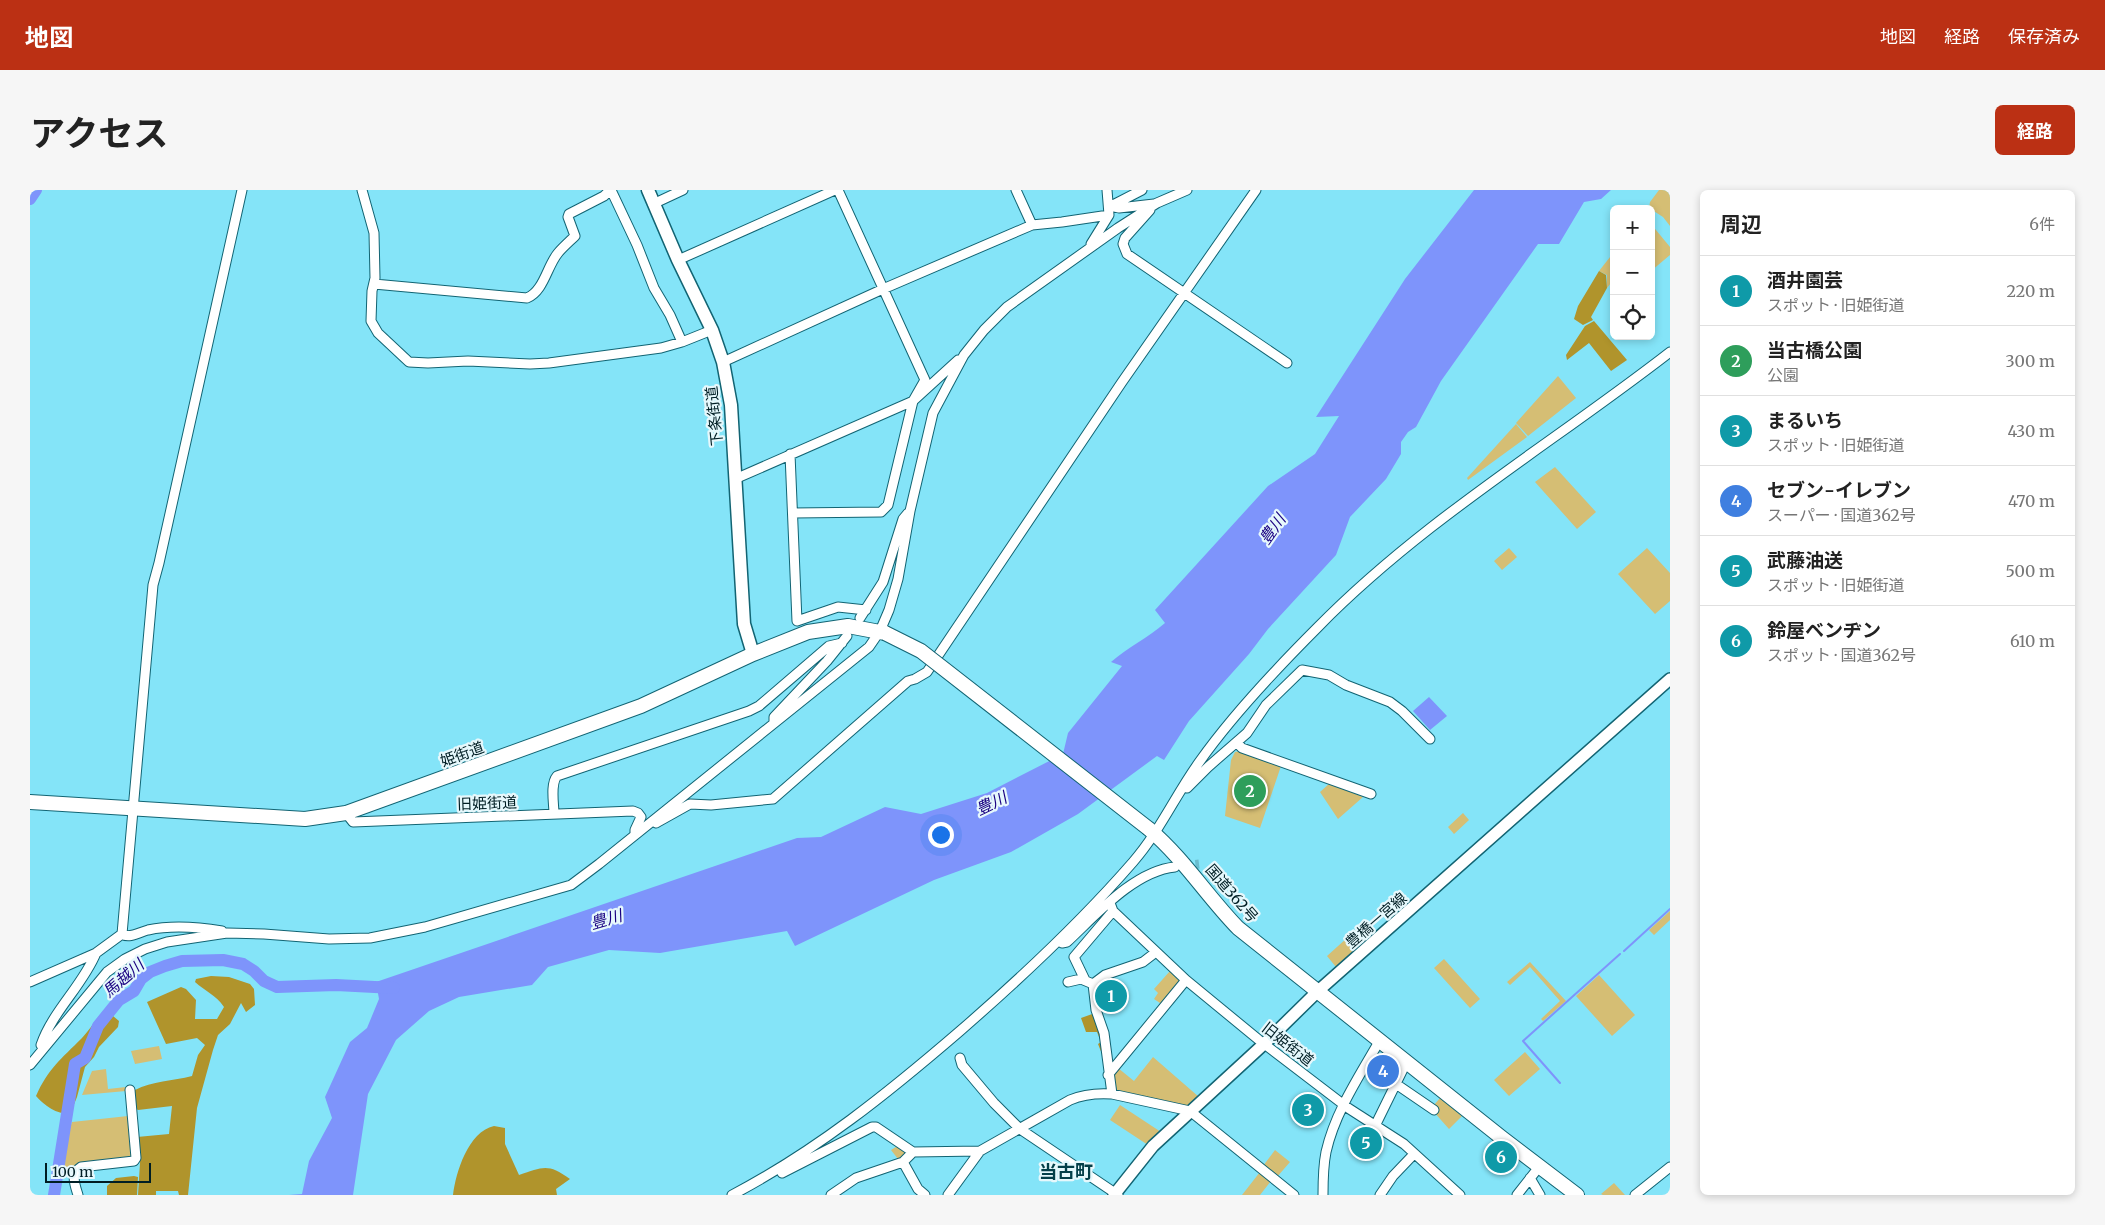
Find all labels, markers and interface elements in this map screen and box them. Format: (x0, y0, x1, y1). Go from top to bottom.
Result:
text: 地図 (25, 22, 73, 53)
text: 地図 (1880, 25, 1916, 48)
text: 経路 (1944, 25, 1980, 48)
text: 保存済み (2008, 25, 2080, 48)
button: 経路 (1995, 105, 2075, 155)
text: アクセス (30, 112, 168, 156)
map controls (1610, 205, 1655, 340)
button: + (1610, 205, 1655, 250)
text: 周辺 (1720, 211, 1762, 238)
text: 6件 (2029, 214, 2055, 234)
button: − (1610, 250, 1655, 295)
text: 酒井園芸 (1767, 268, 1843, 292)
text: 1 (1732, 281, 1740, 301)
text: 220 m (2007, 281, 2055, 301)
button: locate (1610, 295, 1655, 340)
text: スポット · 旧姫街道 (1767, 295, 1904, 315)
text: 当古橋公園 (1767, 338, 1862, 362)
text: 2 (1731, 351, 1741, 371)
text: 300 m (2006, 351, 2055, 371)
text: 公園 (1767, 365, 1799, 385)
street label: 下条街道 (701, 385, 727, 447)
text: まるいち (1767, 408, 1843, 432)
text: 3 (1731, 421, 1741, 441)
text: 430 m (2008, 421, 2055, 441)
text: スポット · 旧姫街道 (1767, 435, 1904, 455)
text: セブン-イレブン (1767, 478, 1911, 502)
text: 4 (1731, 491, 1741, 511)
text: 470 m (2008, 491, 2055, 511)
text: スーパー · 国道362号 (1767, 505, 1916, 525)
water label: 豊川 (1255, 509, 1291, 548)
text: 武藤油送 (1767, 548, 1843, 572)
text: 5 (1731, 561, 1741, 581)
text: 500 m (2005, 561, 2055, 581)
text: スポット · 旧姫街道 (1767, 575, 1904, 595)
text: 鈴屋ベンヂン (1767, 618, 1881, 642)
text: 6 (1731, 631, 1741, 651)
text: 610 m (2010, 631, 2055, 651)
text: スポット · 国道362号 (1767, 645, 1916, 665)
street label: 姫街道 (438, 737, 486, 771)
pin: 2 (1234, 772, 1266, 810)
water label: 豊川 (972, 786, 1012, 819)
street label: 旧姫街道 (457, 792, 517, 814)
your location (928, 822, 954, 848)
street label: 国道362号 (1202, 860, 1262, 926)
street label: 豊橋一宮線 (1341, 888, 1411, 952)
water label: 豊川 (588, 904, 626, 933)
water label: 馬越川 (98, 953, 149, 1001)
pin: 1 (1095, 977, 1127, 1015)
street label: 旧姫街道 (1259, 1018, 1317, 1070)
pin: 4 (1367, 1052, 1399, 1090)
pin: 3 (1292, 1091, 1324, 1129)
pin: 5 (1350, 1124, 1382, 1162)
pin: 6 (1485, 1138, 1517, 1176)
scale bar (45, 1160, 151, 1183)
district label: 当古町 (1039, 1160, 1093, 1183)
text: 100 m (52, 1163, 93, 1181)

